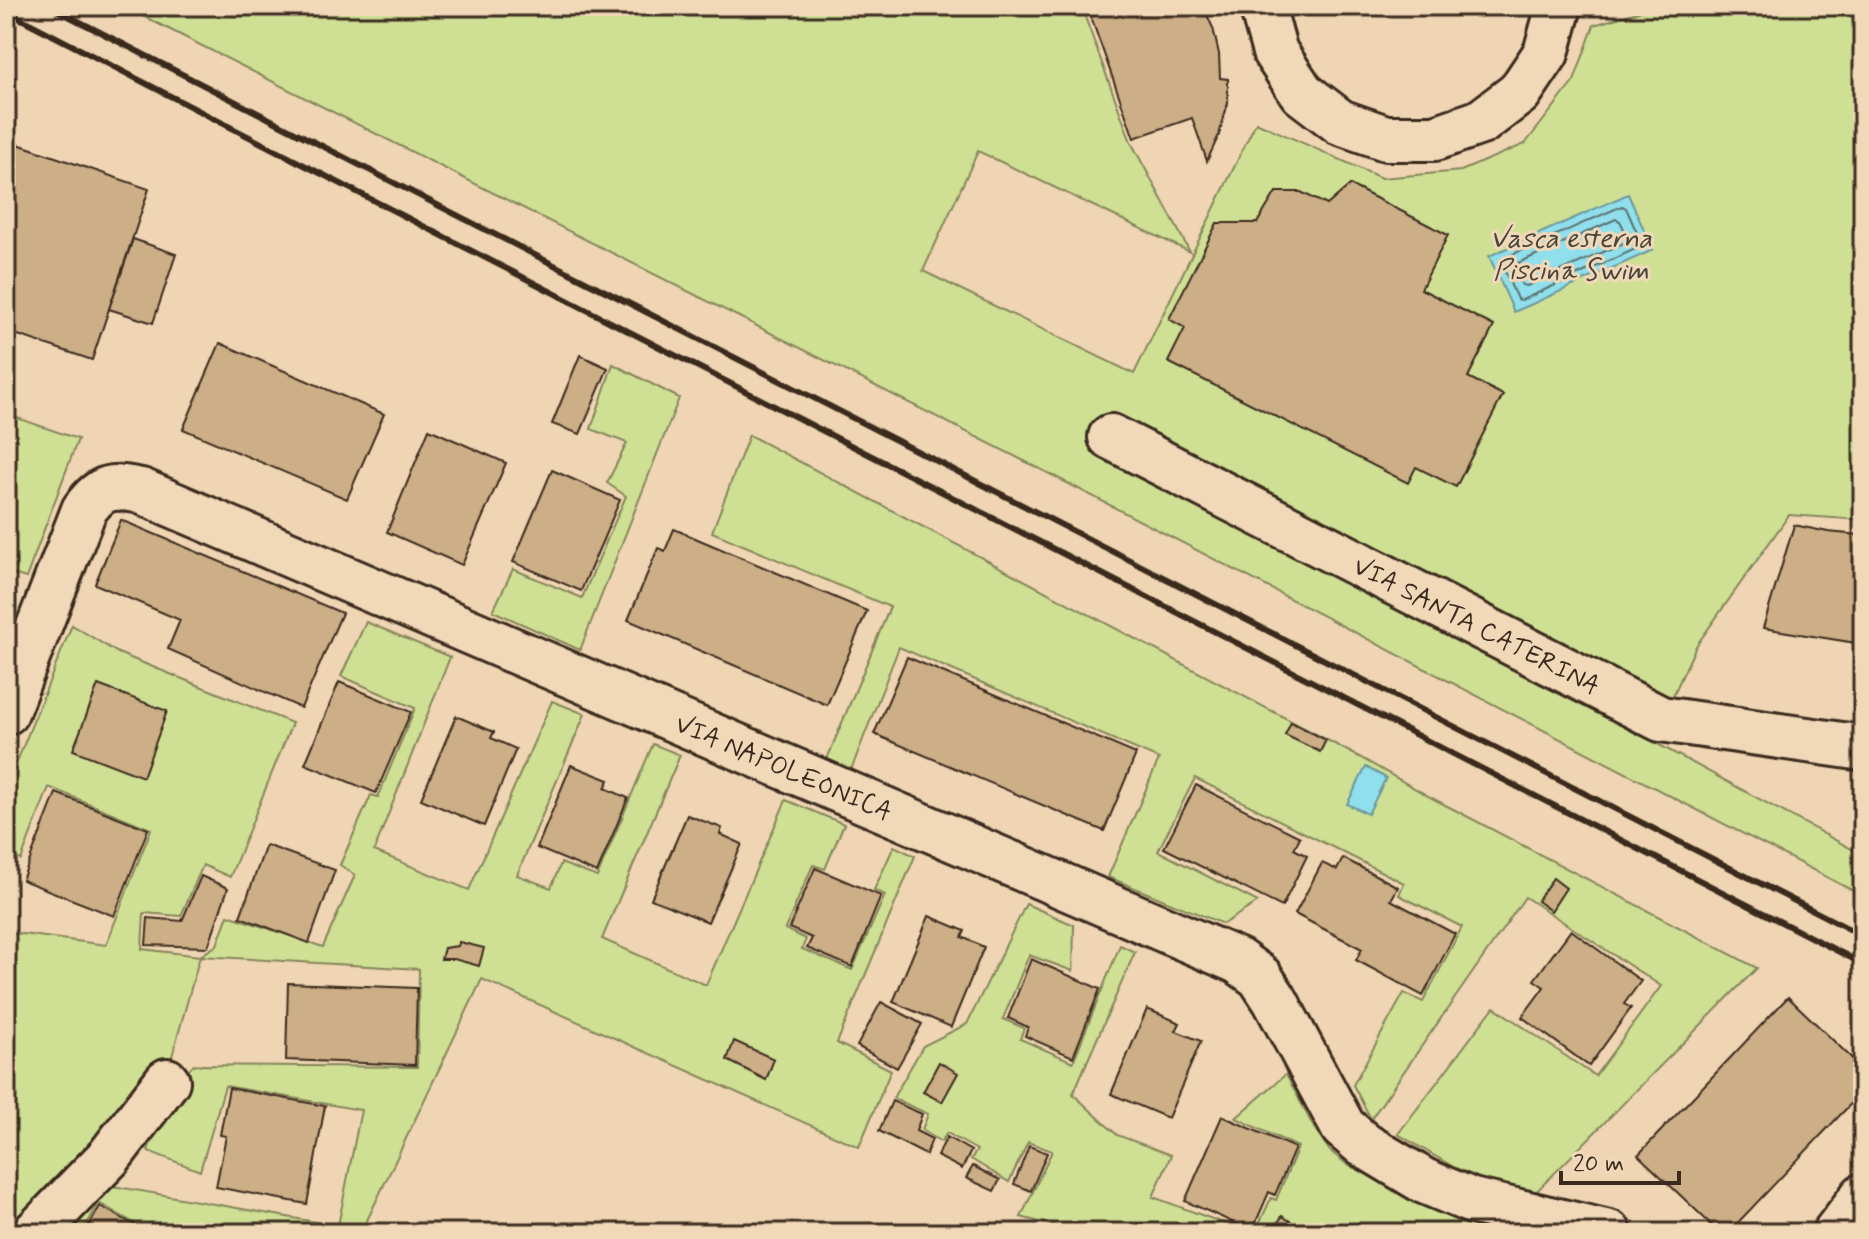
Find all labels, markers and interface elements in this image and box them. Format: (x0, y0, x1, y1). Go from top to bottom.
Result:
water label: Vasca esterna Piscina Swim (1490, 221, 1652, 290)
street label: VIA SANTA CATERINA (1347, 550, 1605, 704)
street label: VIA NAPOLEONICA (669, 708, 897, 830)
scale bar (1561, 1135, 1679, 1185)
text: 20 m (1573, 1149, 1624, 1180)

